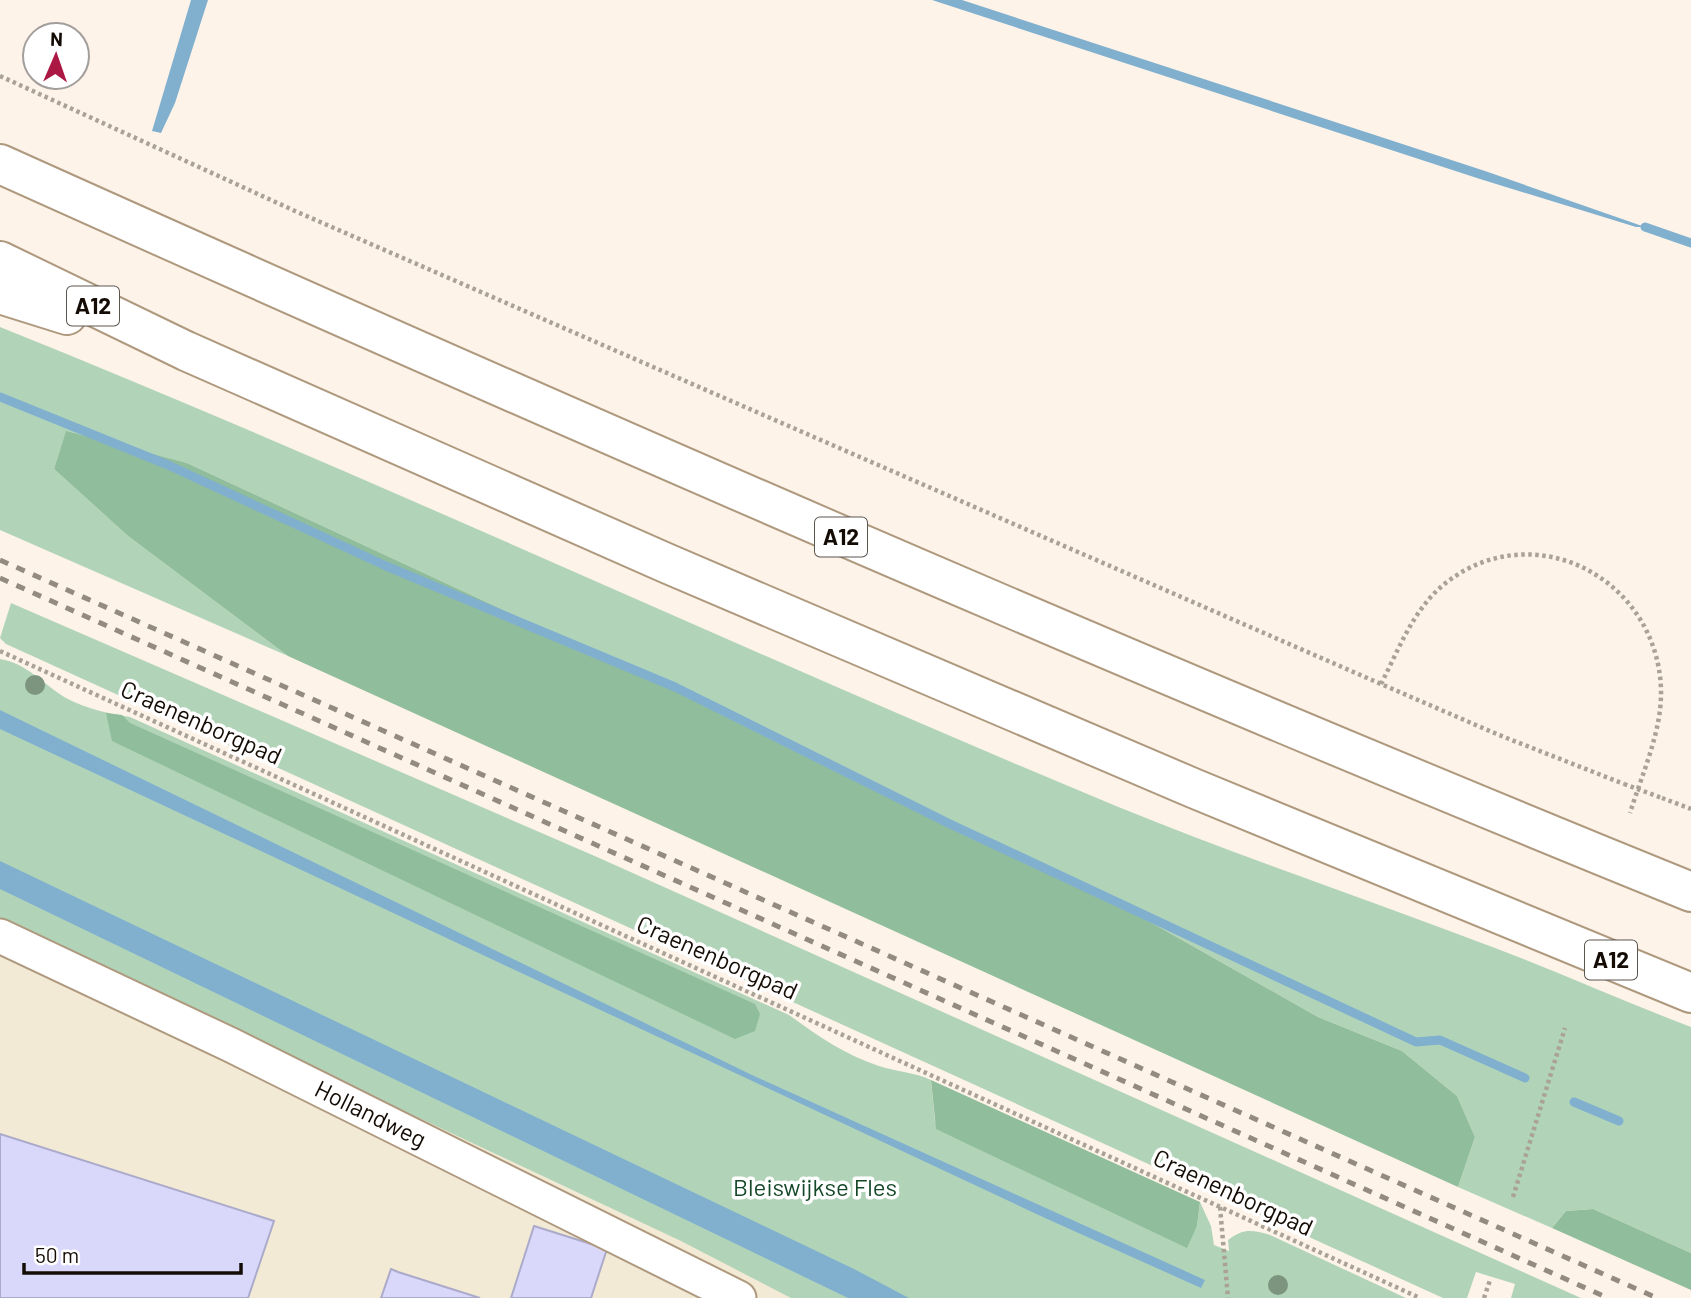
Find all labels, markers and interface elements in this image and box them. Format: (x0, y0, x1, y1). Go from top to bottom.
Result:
north arrow (21, 21, 91, 91)
text: N (50, 27, 63, 50)
road number: A12 (67, 286, 119, 326)
road number: A12 (815, 517, 867, 556)
street label: Craenenborgpad (117, 673, 286, 770)
street label: Craenenborgpad (633, 908, 802, 1005)
road number: A12 (1585, 940, 1637, 979)
street label: Hollandweg (311, 1073, 431, 1153)
street label: Craenenborgpad (1149, 1142, 1318, 1241)
park label: Bleiswijkse Fles (733, 1172, 897, 1201)
scale bar (24, 1232, 242, 1276)
text: 50 m (35, 1242, 79, 1267)

